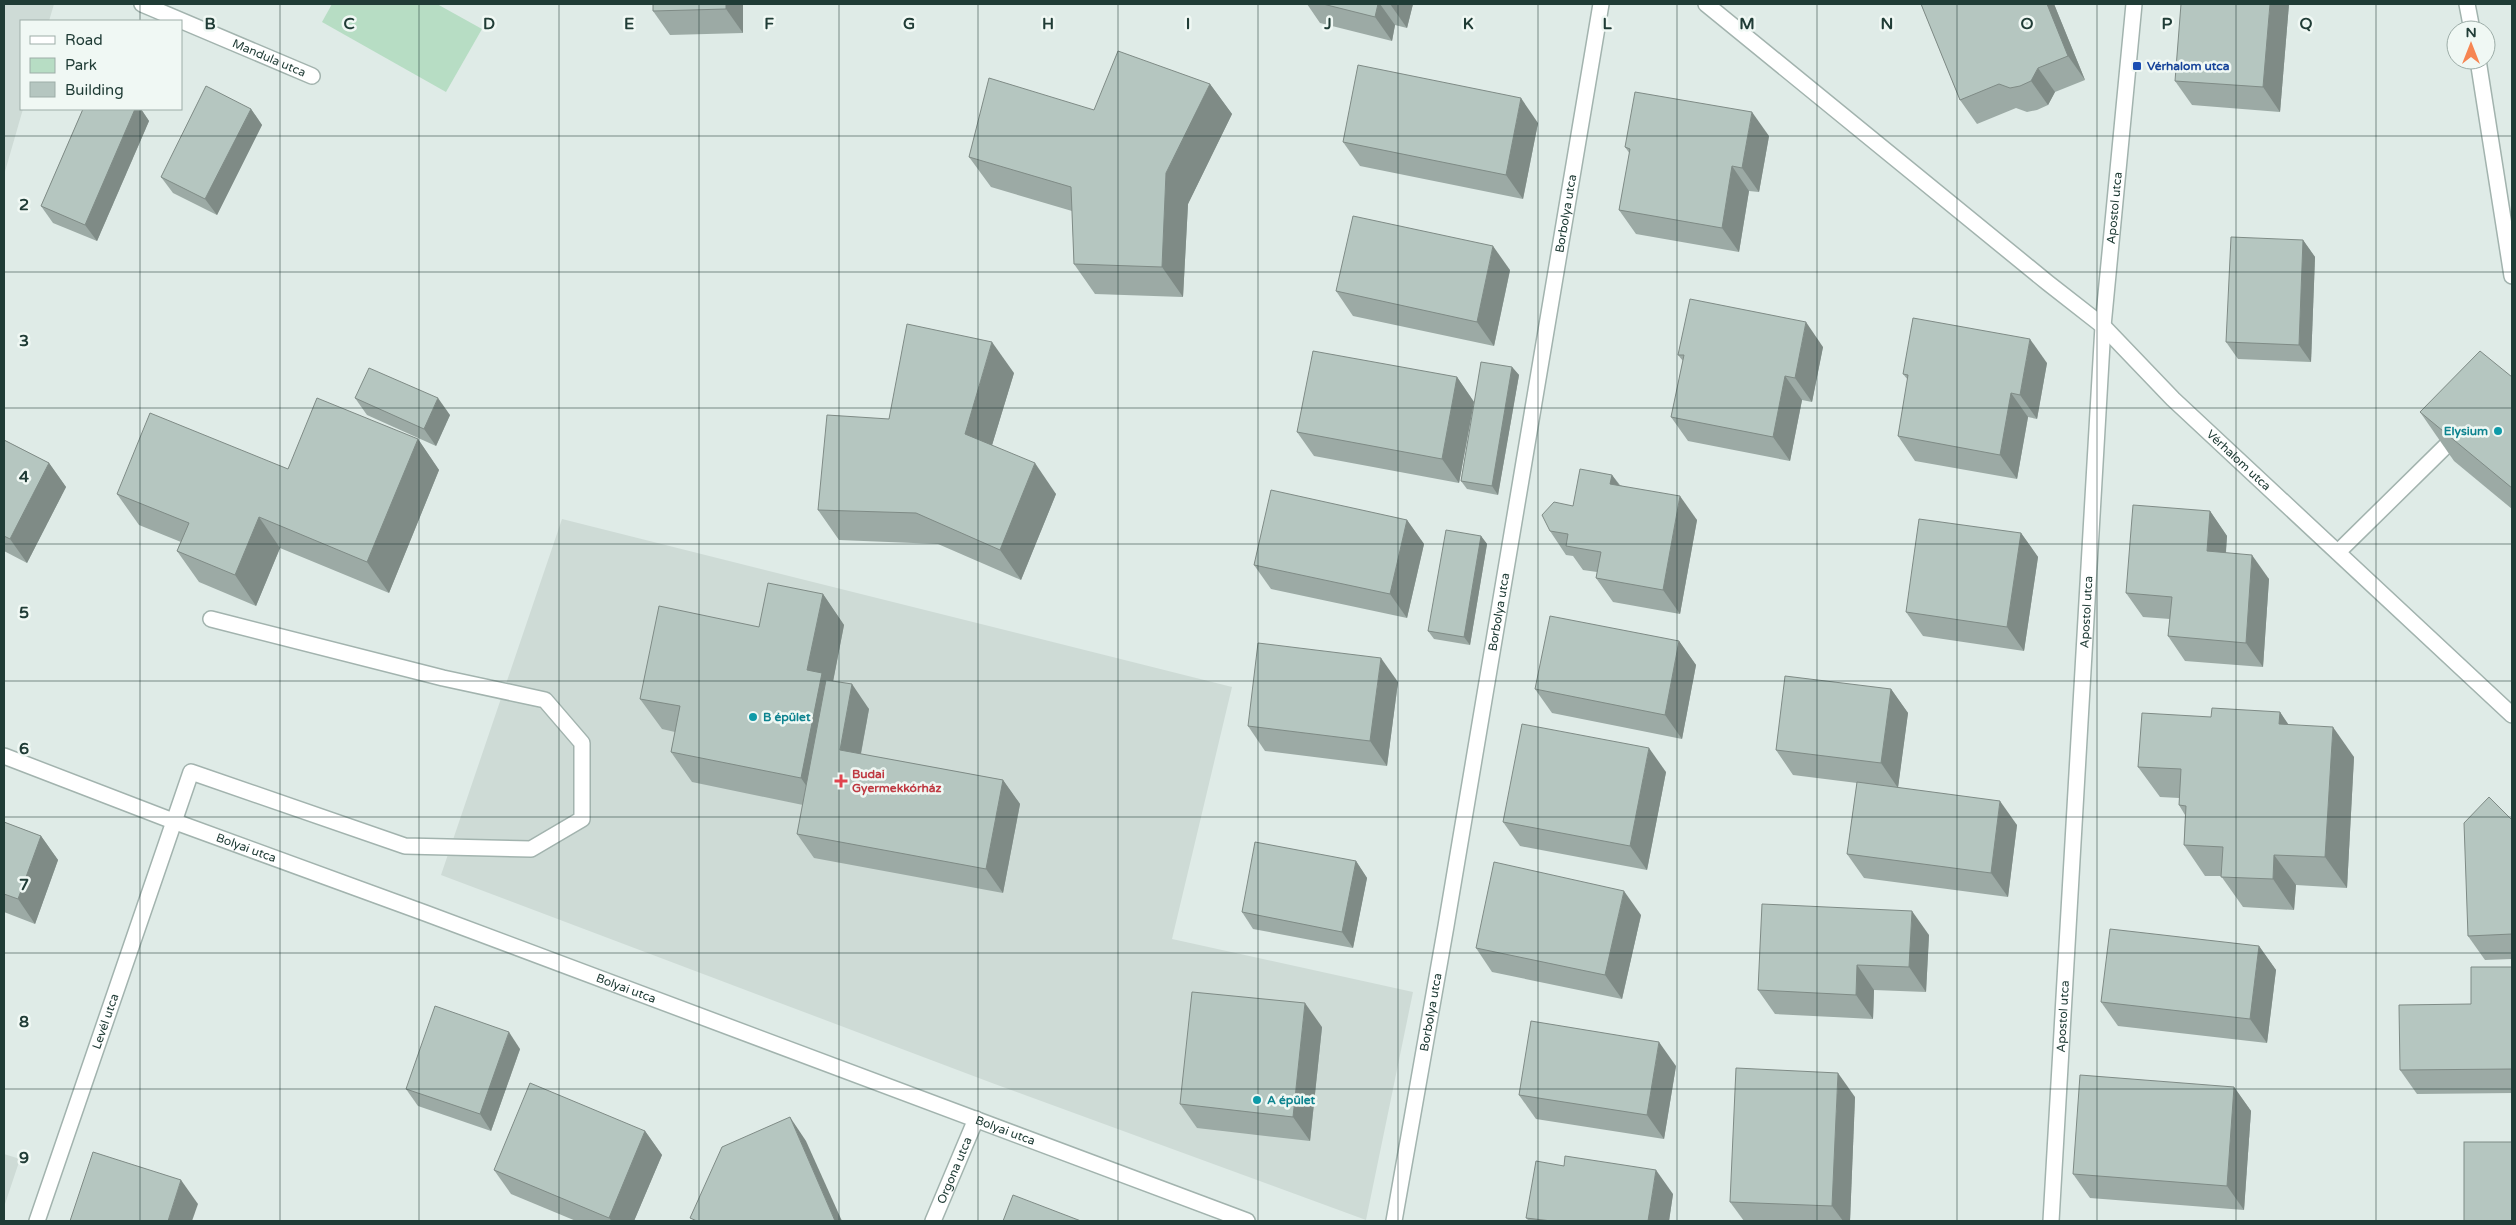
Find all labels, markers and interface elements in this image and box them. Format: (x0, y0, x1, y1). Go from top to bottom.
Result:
text: B (204, 14, 216, 34)
text: C (343, 14, 355, 34)
text: D (483, 14, 495, 34)
text: E (624, 14, 634, 34)
text: F (764, 14, 774, 34)
text: G (903, 14, 915, 34)
text: H (1042, 14, 1054, 34)
text: I (1186, 14, 1190, 34)
text: J (1323, 14, 1332, 34)
text: K (1463, 14, 1474, 34)
text: L (1602, 14, 1612, 34)
text: M (1739, 14, 1755, 34)
text: N (1881, 14, 1893, 34)
text: O (2021, 14, 2034, 34)
text: P (2162, 14, 2173, 34)
text: Q (2300, 14, 2313, 34)
legend (20, 20, 182, 110)
north arrow (2446, 20, 2496, 70)
text: N (2465, 24, 2477, 41)
text: Road (65, 31, 103, 49)
street label: Mandula utca (230, 36, 308, 80)
text: Park (65, 56, 97, 74)
place label: Vérhalom utca (2147, 59, 2230, 73)
marker: Vérhalom utca (2131, 60, 2143, 72)
text: Building (65, 81, 124, 99)
street label: Apostol utca (2104, 171, 2125, 245)
street label: Borbolya utca (1552, 173, 1579, 254)
text: 2 (19, 195, 29, 215)
text: 3 (19, 331, 29, 351)
place label: Elysium (2444, 424, 2488, 439)
marker: Elysium (2492, 425, 2504, 437)
street label: Vérhalom utca (2204, 427, 2274, 493)
text: 4 (19, 467, 29, 487)
street label: Borbolya utca (1485, 572, 1512, 652)
street label: Apostol utca (2077, 575, 2095, 649)
text: 5 (19, 603, 29, 623)
place label: B épület (763, 710, 811, 725)
marker: B épület (747, 711, 759, 723)
text: 6 (19, 739, 29, 759)
place label: Budai Gyermekkórház (852, 767, 942, 796)
marker: Budai Gyermekkórház (834, 774, 848, 788)
street label: Bolyai utca (214, 830, 278, 865)
text: 7 (19, 875, 29, 895)
street label: Bolyai utca (594, 971, 658, 1006)
street label: Borbolya utca (1417, 972, 1445, 1052)
street label: Apostol utca (2054, 980, 2072, 1053)
street label: Levél utca (89, 992, 121, 1051)
text: 8 (19, 1012, 29, 1032)
place label: A épület (1267, 1093, 1316, 1108)
marker: A épület (1251, 1094, 1263, 1106)
street label: Bolyai utca (973, 1113, 1037, 1148)
street label: Orgona utca (934, 1135, 975, 1206)
text: 9 (19, 1148, 29, 1168)

